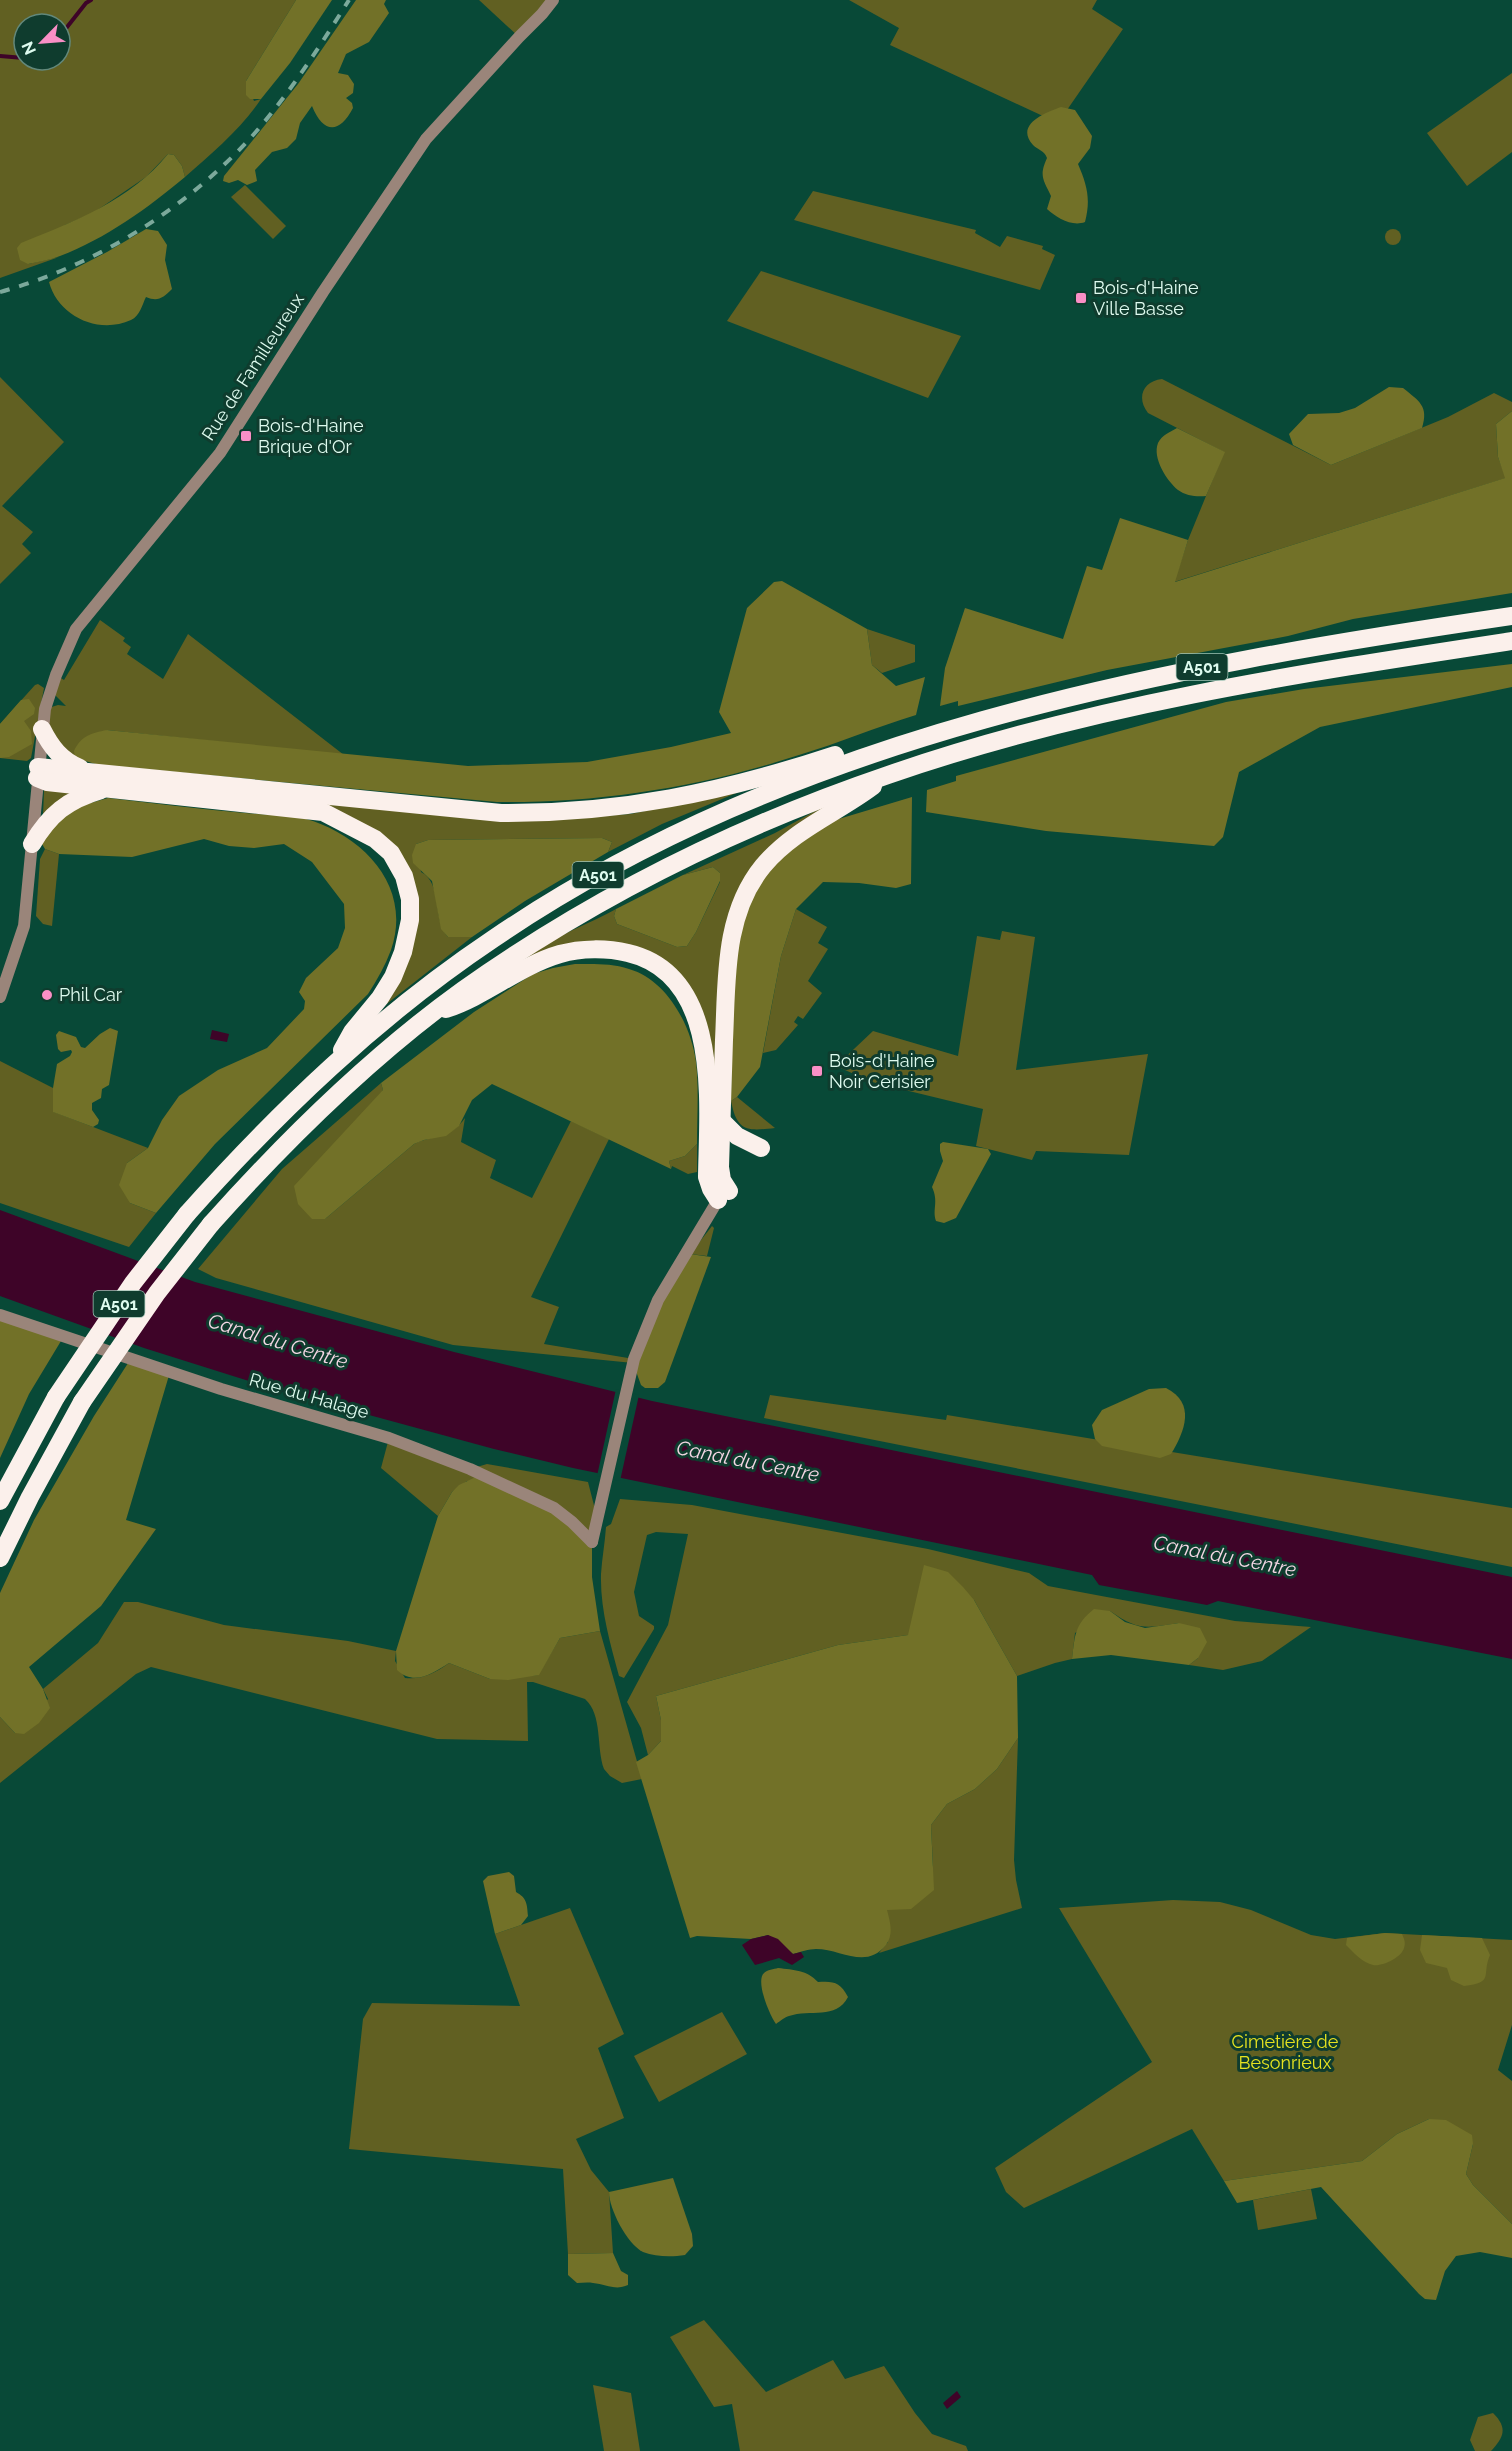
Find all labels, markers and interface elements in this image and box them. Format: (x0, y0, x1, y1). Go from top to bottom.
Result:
north arrow (12, 12, 72, 72)
text: N (18, 39, 40, 58)
place label: Bois-d'Haine Ville Basse (1093, 277, 1199, 319)
street label: Rue de Familleureux (197, 289, 308, 444)
marker: Bois-d'Haine Ville Basse (1074, 291, 1088, 305)
place label: Bois-d'Haine Brique d'Or (258, 415, 364, 457)
marker: Bois-d'Haine Brique d'Or (239, 429, 253, 443)
road number: A501 (1176, 654, 1228, 680)
road number: A501 (572, 862, 624, 888)
place label: Phil Car (59, 984, 123, 1005)
marker: Phil Car (40, 988, 54, 1002)
place label: Bois-d'Haine Noir Cerisier (829, 1050, 935, 1092)
marker: Bois-d'Haine Noir Cerisier (810, 1064, 824, 1078)
road number: A501 (94, 1291, 144, 1317)
water label: Canal du Centre (205, 1308, 351, 1374)
street label: Rue du Halage (247, 1368, 372, 1423)
water label: Canal du Centre (675, 1435, 822, 1487)
water label: Canal du Centre (1152, 1530, 1299, 1582)
park label: Cimetière de Besonrieux (1232, 2031, 1339, 2073)

